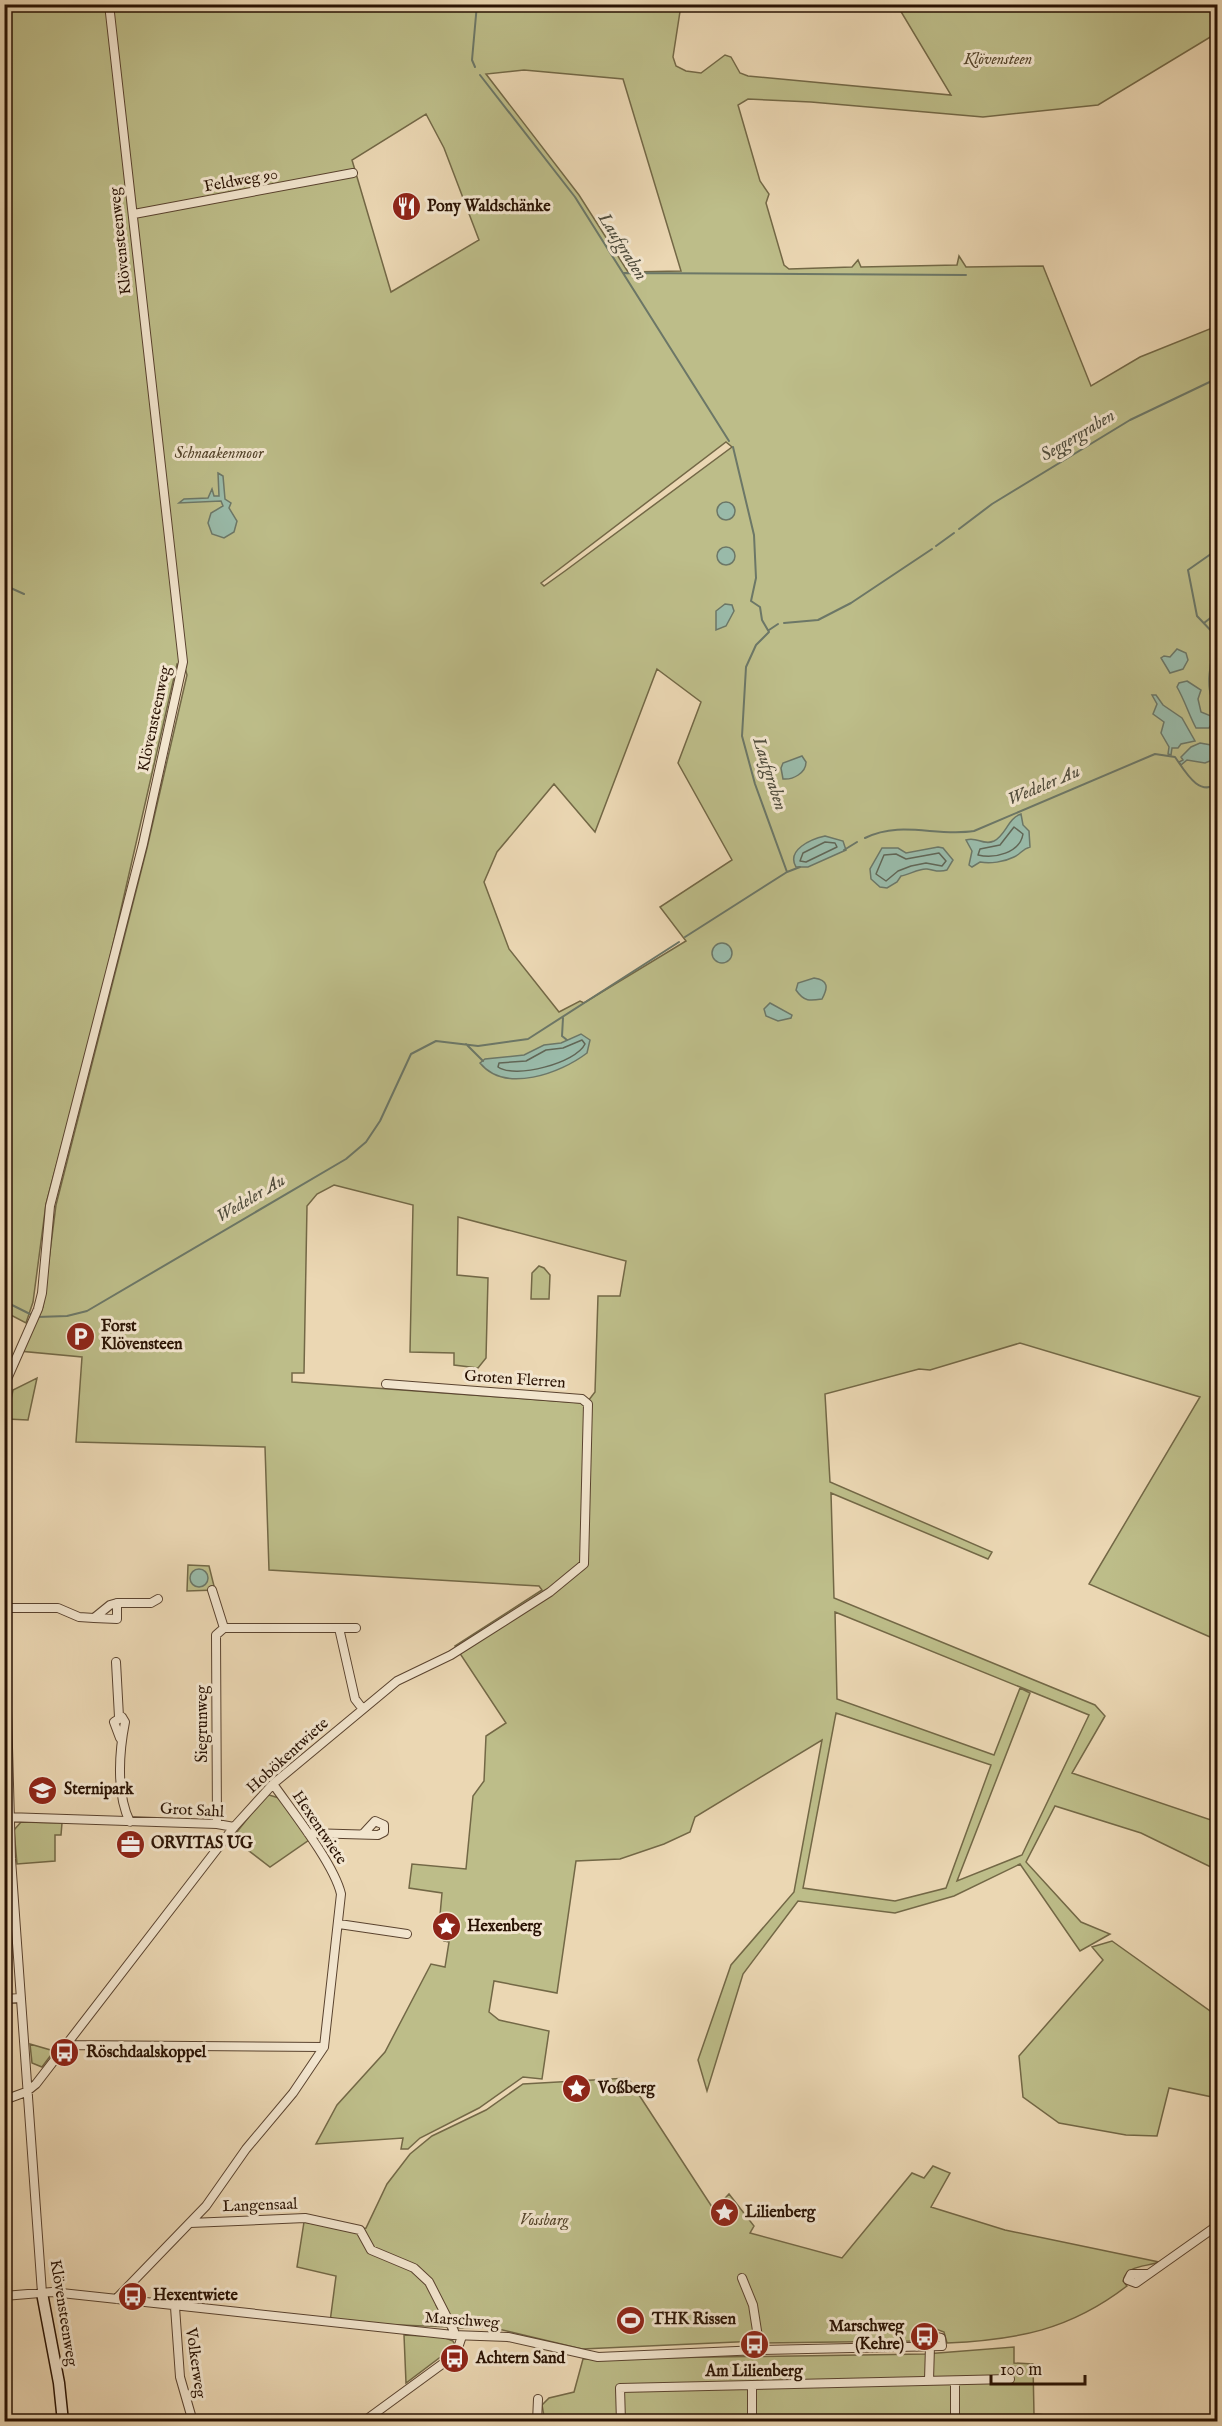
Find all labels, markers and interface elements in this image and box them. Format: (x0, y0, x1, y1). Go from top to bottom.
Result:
park label: Klövensteen (963, 50, 1032, 70)
street label: Feldweg 90 (202, 165, 280, 197)
street label: Klövensteenweg (105, 186, 137, 296)
restaurant icon: Pony Waldschänke (390, 191, 422, 223)
place label: Pony Waldschänke (427, 197, 551, 217)
water label: Laufgraben (592, 208, 652, 285)
water label: Seggergraben (1036, 405, 1120, 467)
park label: Schnaakenmoor (175, 444, 265, 464)
street label: Klövensteenweg (134, 664, 176, 774)
water label: Laufgraben (746, 733, 792, 814)
water label: Wedeler Au (1004, 760, 1084, 812)
water label: Wedeler Au (212, 1169, 290, 1229)
place label: Forst Klövensteen (101, 1317, 183, 1355)
parking icon: Forst Klövensteen (64, 1320, 96, 1352)
street label: Groten Flerren (464, 1366, 567, 1394)
street label: Siegrunweg (193, 1685, 213, 1763)
street label: Hobökentwiete (243, 1714, 333, 1798)
school or university icon: Sternipark (27, 1774, 59, 1806)
place label: Sternipark (64, 1780, 134, 1800)
street label: Hexentwiete (287, 1787, 351, 1869)
street label: Grot Sahl (159, 1799, 225, 1823)
office icon: ORVITAS UG (114, 1828, 146, 1860)
place label: ORVITAS UG (151, 1834, 253, 1854)
place icon: Hexenberg (430, 1911, 462, 1943)
place label: Hexenberg (467, 1917, 543, 1937)
bus stop icon: Röschdaalskoppel (49, 2037, 81, 2069)
place label: Röschdaalskoppel (86, 2043, 207, 2063)
place icon: Voßberg (561, 2073, 593, 2105)
place label: Voßberg (597, 2079, 656, 2099)
street label: Langensaal (222, 2195, 299, 2217)
place icon: Lilienberg (708, 2197, 740, 2229)
place label: Lilienberg (745, 2203, 817, 2223)
park label: Vossbarg (520, 2211, 569, 2231)
street label: Klövensteenweg (45, 2258, 81, 2368)
bus stop icon: Hexentwiete (116, 2280, 148, 2312)
place label: Hexentwiete (153, 2286, 238, 2306)
sports icon: THK Rissen (615, 2304, 647, 2336)
street label: Marschweg (424, 2308, 500, 2334)
place label: THK Rissen (651, 2310, 736, 2330)
place label: Marschweg (Kehre) (829, 2317, 905, 2355)
bus stop icon: Marschweg (Kehre) (909, 2320, 941, 2352)
street label: Volkerweg (180, 2326, 210, 2400)
bus stop icon: Am Lilienberg (738, 2328, 770, 2360)
bus stop icon: Achtern Sand (439, 2343, 471, 2375)
scale bar (991, 2348, 1086, 2386)
place label: Achtern Sand (475, 2349, 566, 2369)
text: 100 m (1000, 2359, 1042, 2382)
place label: Am Lilienberg (704, 2362, 804, 2382)

